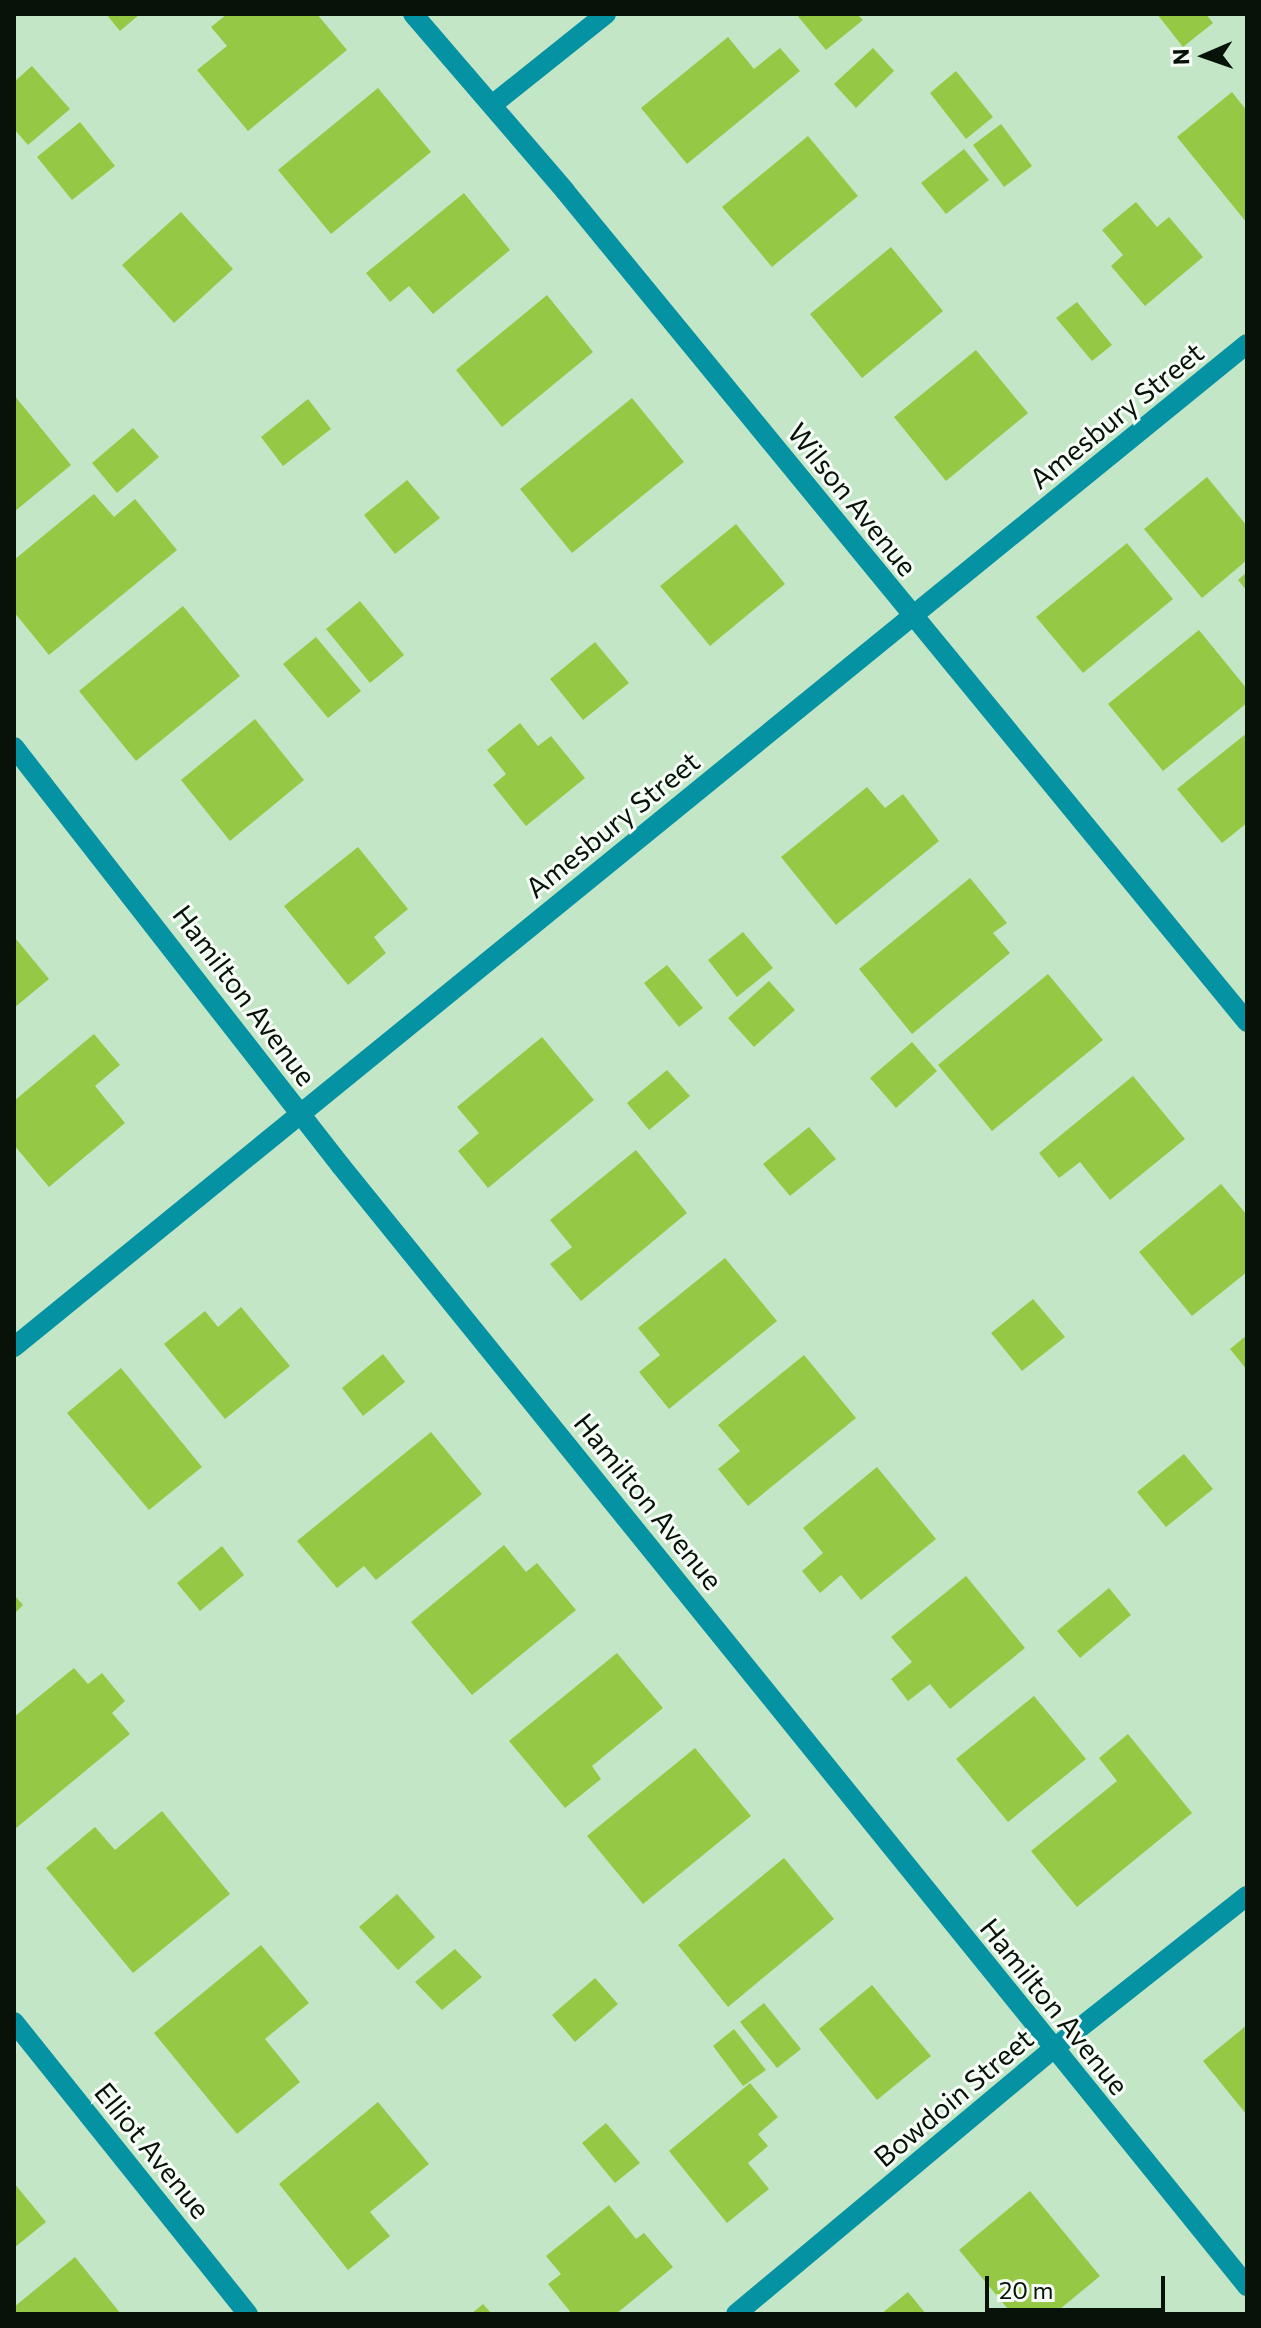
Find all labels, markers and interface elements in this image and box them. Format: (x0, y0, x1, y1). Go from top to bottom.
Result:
north arrow (1165, 16, 1245, 96)
text: N (1167, 48, 1194, 66)
street label: Amesbury Street (1022, 335, 1210, 495)
street label: Wilson Avenue (781, 416, 925, 582)
street label: Amesbury Street (518, 744, 706, 904)
street label: Hamilton Avenue (166, 898, 324, 1092)
street label: Hamilton Avenue (568, 1406, 730, 1596)
street label: Hamilton Avenue (974, 1911, 1136, 2101)
street label: Bowdoin Street (867, 2021, 1039, 2173)
street label: Elliot Avenue (88, 2075, 218, 2225)
scale bar (989, 2260, 1169, 2310)
text: 20 m (999, 2275, 1053, 2304)

